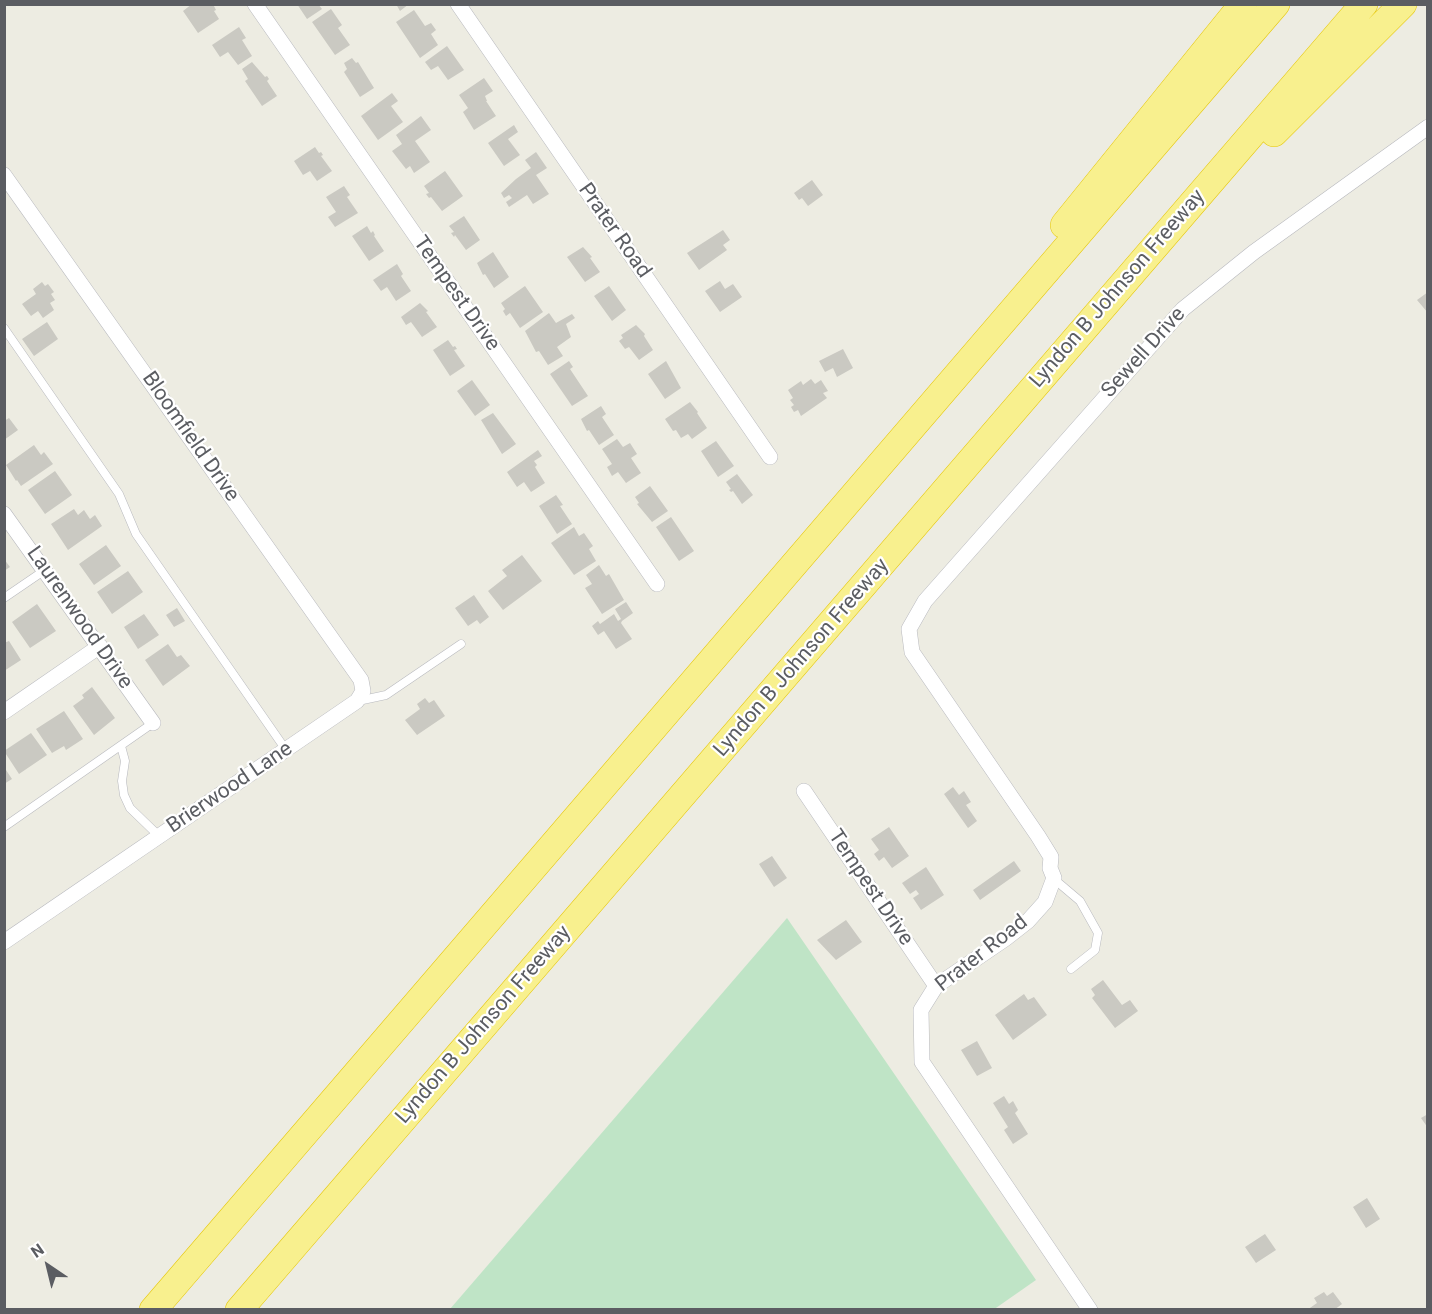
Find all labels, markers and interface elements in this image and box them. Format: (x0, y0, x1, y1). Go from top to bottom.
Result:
street label: Prater Road (572, 179, 656, 283)
street label: Lyndon B Johnson Freeway (1025, 185, 1211, 393)
street label: Tempest Drive (407, 232, 505, 356)
street label: Sewell Drive (1097, 303, 1191, 403)
street label: Bloomfield Drive (136, 367, 244, 507)
street label: Laurenwood Drive (21, 542, 137, 694)
street label: Lyndon B Johnson Freeway (709, 554, 895, 762)
street label: Brierwood Lane (162, 737, 298, 839)
street label: Tempest Drive (822, 825, 918, 951)
street label: Prater Road (931, 910, 1033, 998)
street label: Lyndon B Johnson Freeway (391, 921, 577, 1129)
north arrow (18, 1236, 78, 1296)
text: N (27, 1240, 47, 1262)

